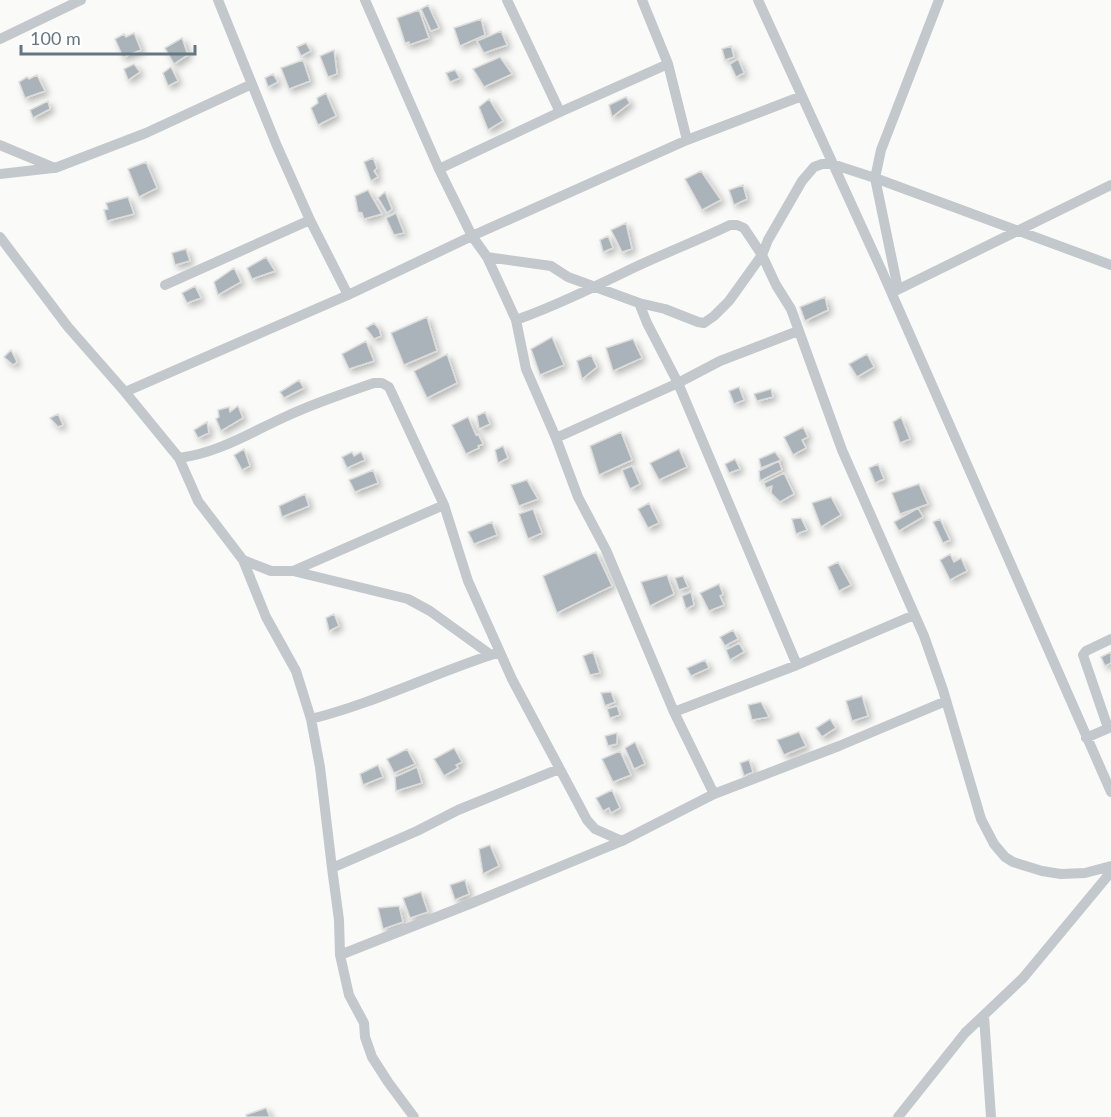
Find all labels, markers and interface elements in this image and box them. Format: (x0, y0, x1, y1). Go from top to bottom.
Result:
scale bar (21, 18, 195, 56)
text: 100 m (30, 27, 81, 49)

